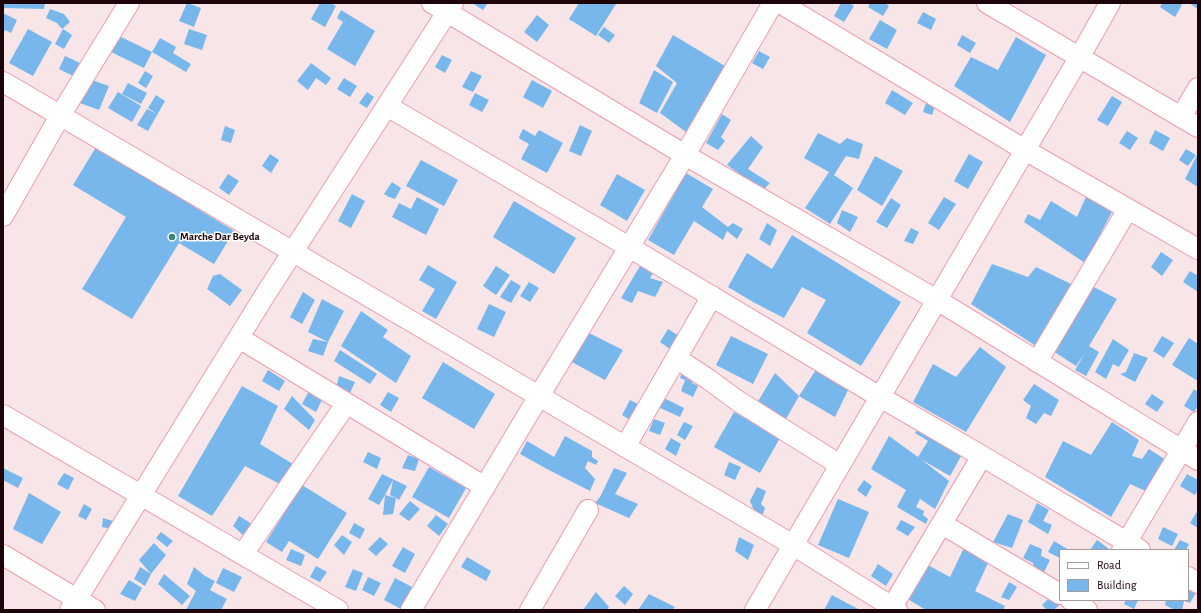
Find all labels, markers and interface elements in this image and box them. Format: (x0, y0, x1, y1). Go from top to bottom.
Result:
place label: Marche Dar Beyda (180, 230, 260, 244)
marker: Marche Dar Beyda (167, 232, 177, 242)
legend (1059, 549, 1189, 601)
text: Road (1097, 559, 1121, 571)
text: Building (1097, 579, 1137, 591)

